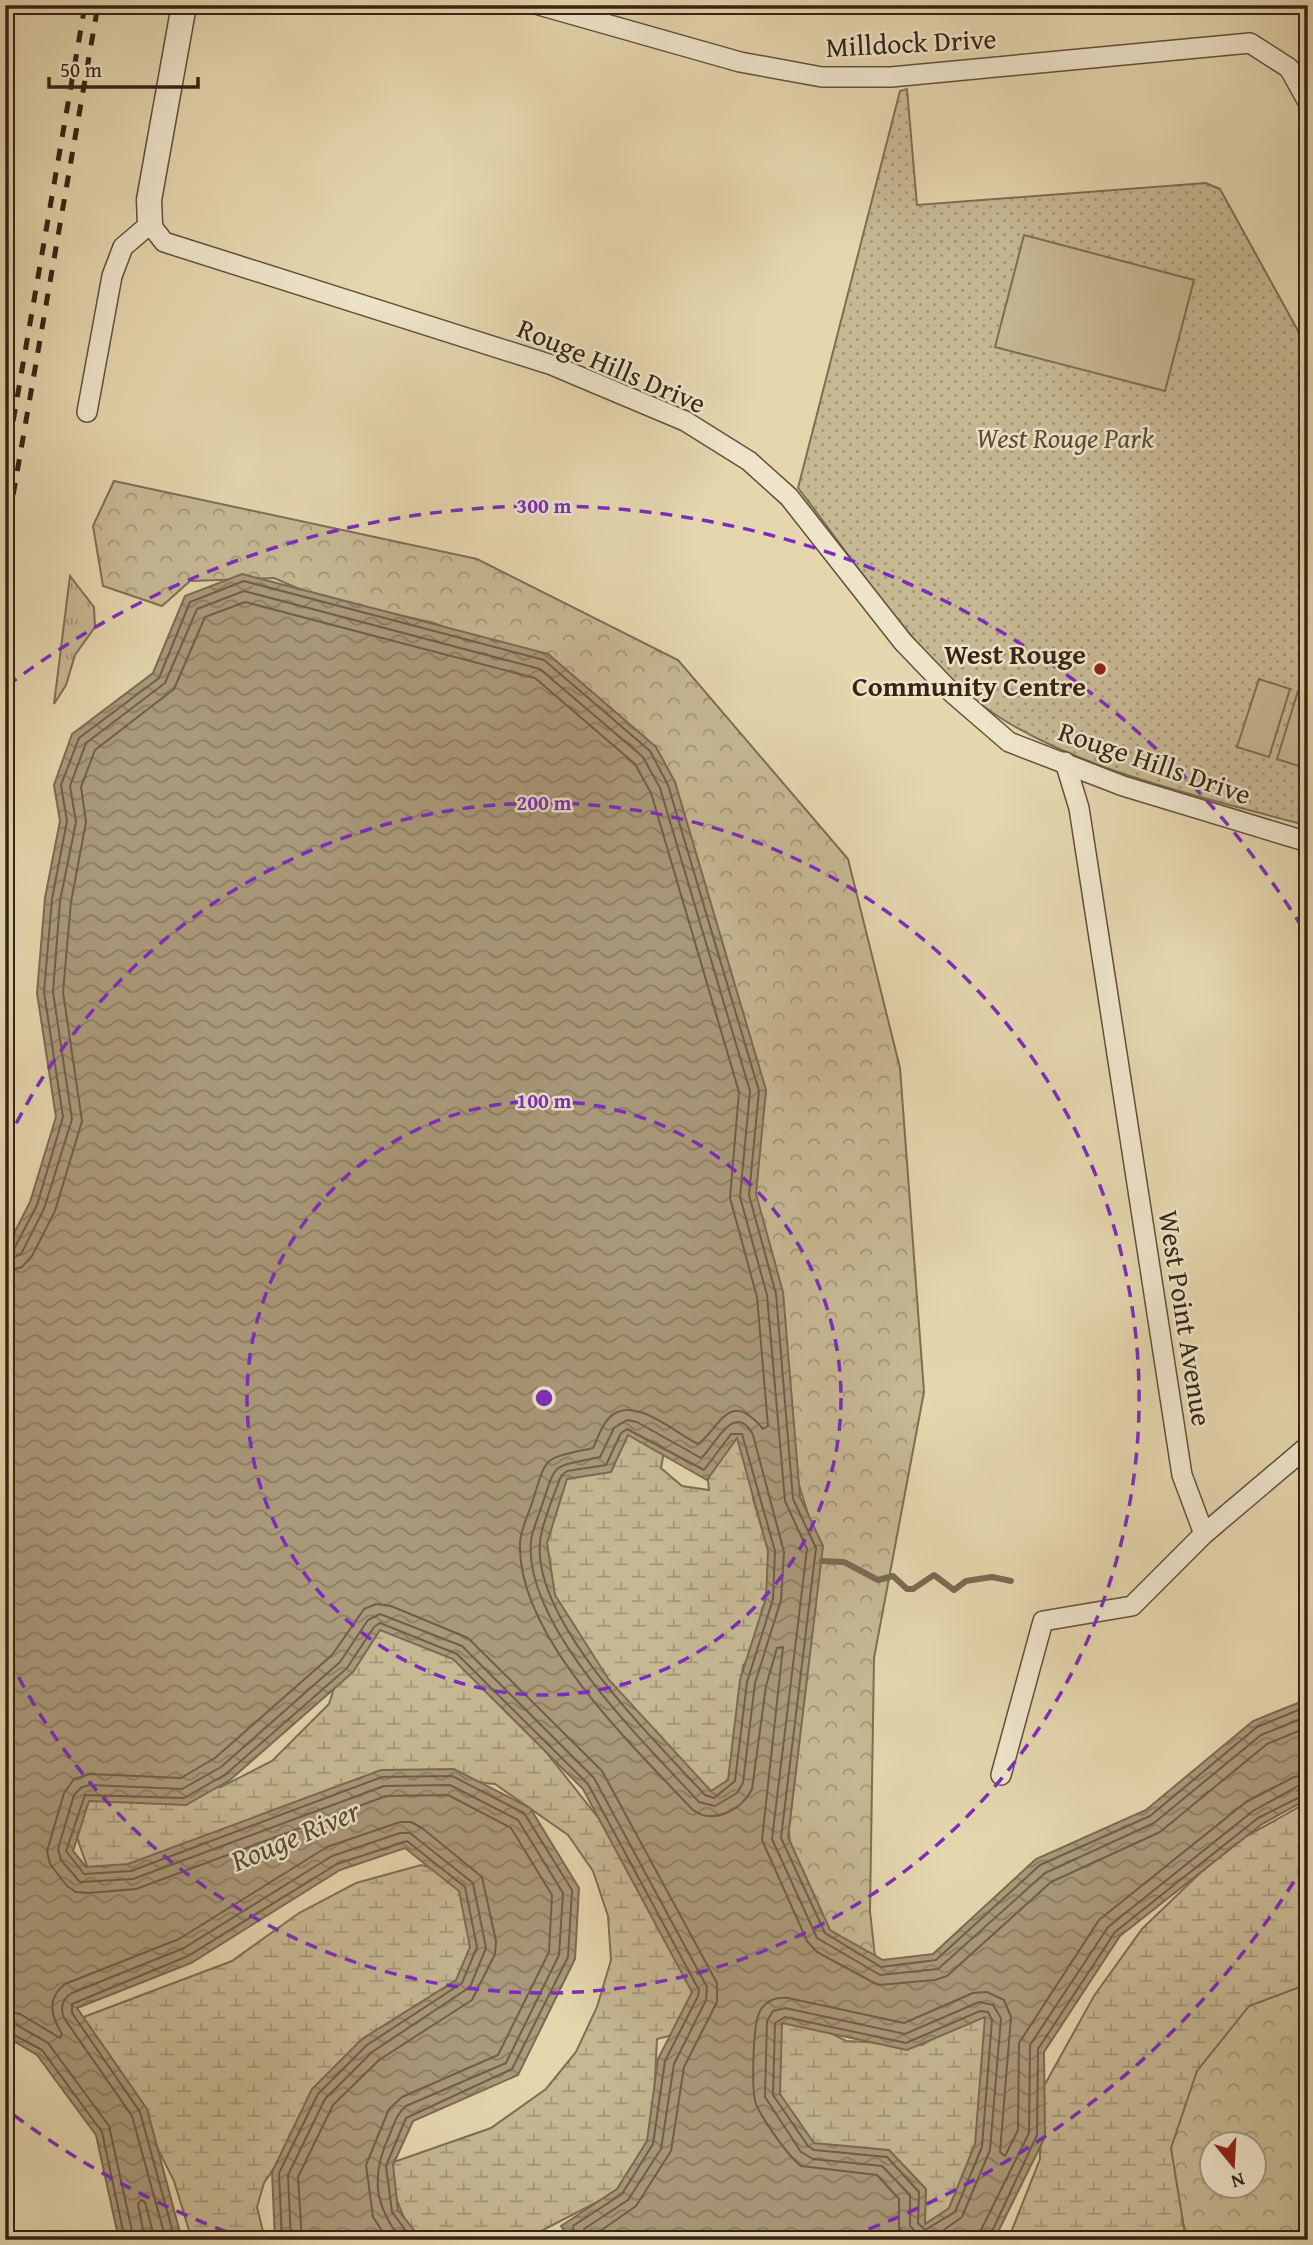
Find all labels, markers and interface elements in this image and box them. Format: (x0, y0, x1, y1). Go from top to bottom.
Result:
street label: Milldock Drive (825, 17, 997, 67)
scale bar (49, 46, 198, 90)
text: 50 m (60, 54, 102, 85)
street label: Rouge Hills Drive (511, 307, 713, 423)
park label: West Rouge Park (976, 417, 1154, 458)
text: 300 m (516, 490, 572, 521)
place label: West Rouge Community Centre (852, 633, 1086, 706)
marker: West Rouge Community Centre (1092, 661, 1108, 677)
street label: Rouge Hills Drive (1053, 710, 1257, 814)
text: 200 m (516, 787, 572, 818)
text: 100 m (516, 1085, 572, 1116)
street label: West Point Avenue (1149, 1207, 1223, 1429)
centre of rings (532, 1386, 556, 1410)
water label: Rouge River (223, 1788, 367, 1882)
north arrow (1198, 2130, 1268, 2200)
text: N (1228, 2166, 1249, 2197)

